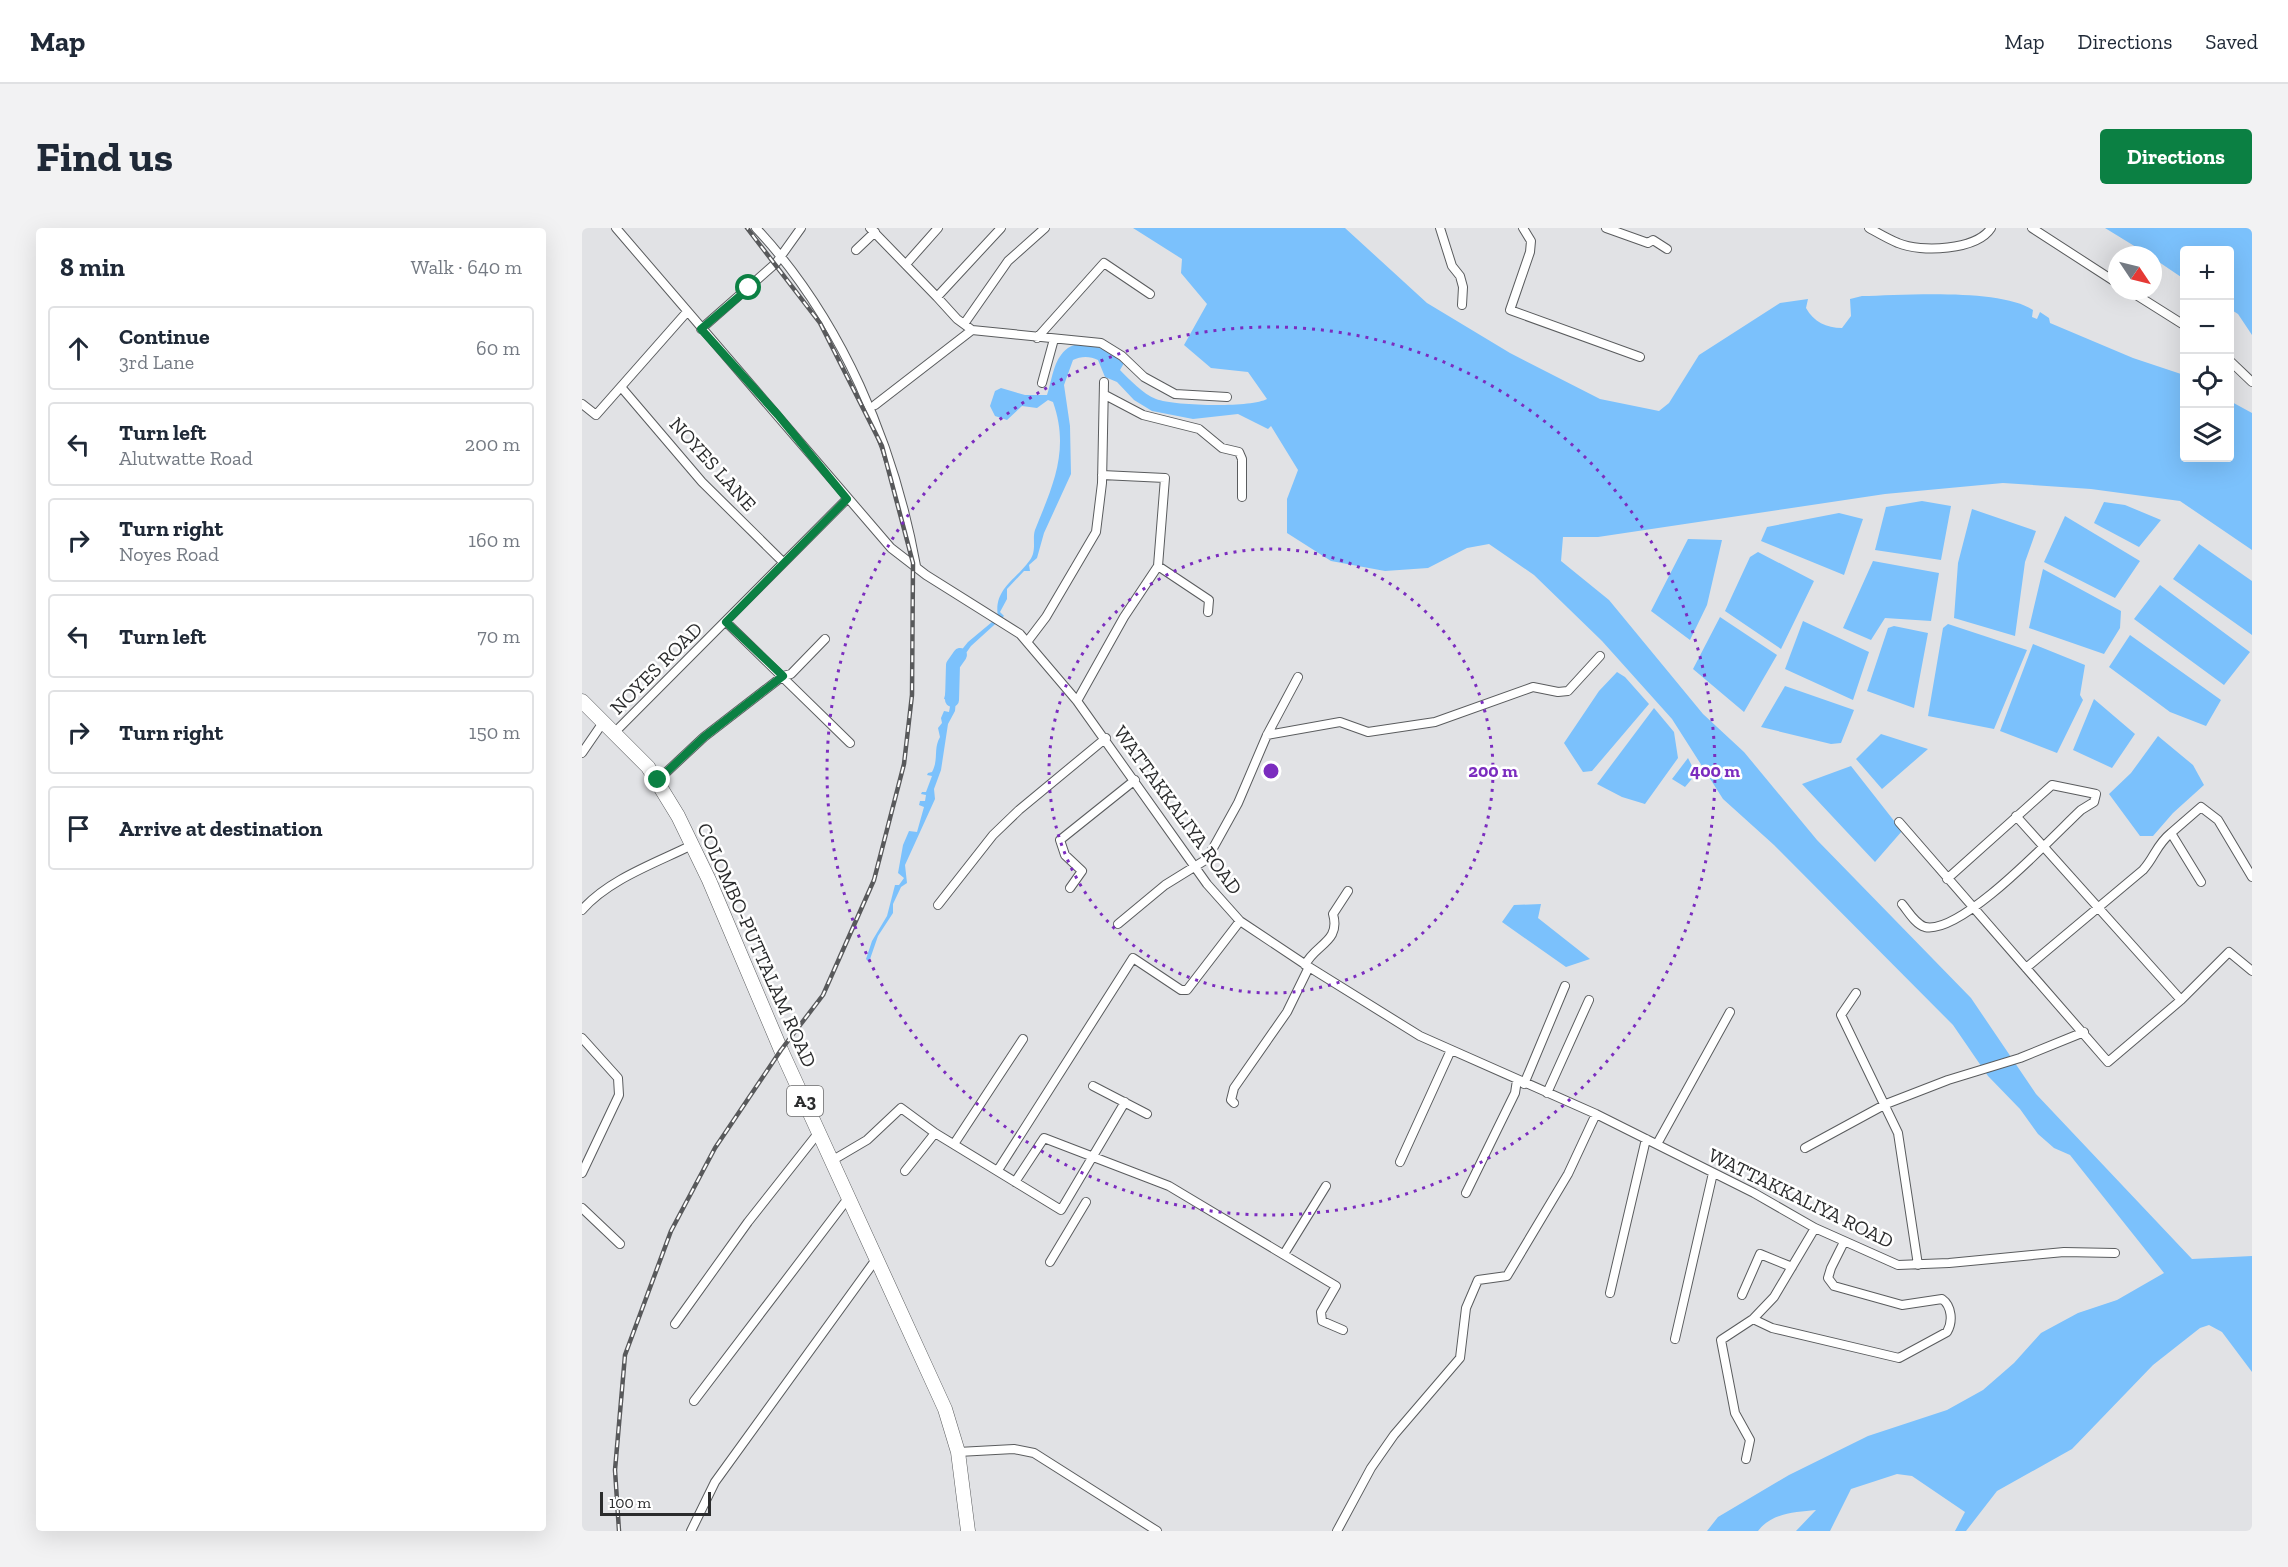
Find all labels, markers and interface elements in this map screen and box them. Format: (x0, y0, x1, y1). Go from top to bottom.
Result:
text: Map (30, 25, 85, 58)
text: Map (2005, 29, 2045, 54)
text: Directions (2078, 29, 2172, 54)
text: Saved (2205, 29, 2258, 54)
button: Directions (2100, 129, 2252, 184)
text: Find us (36, 131, 173, 182)
north arrow (2108, 246, 2162, 300)
map controls (2180, 246, 2234, 462)
button: + (2180, 246, 2234, 300)
text: 8 min (60, 251, 125, 283)
text: Walk · 640 m (411, 255, 522, 279)
route start (735, 274, 761, 300)
button: − (2180, 300, 2234, 354)
text: Continue (119, 323, 210, 350)
icon: ahead (62, 332, 95, 365)
text: 60 m (476, 336, 520, 360)
text: 3rd Lane (119, 350, 194, 374)
button: locate (2180, 354, 2234, 408)
button: layers (2180, 408, 2234, 462)
street label: NOYES LANE (665, 412, 761, 516)
text: Turn left (119, 419, 206, 446)
icon: left (62, 428, 95, 461)
text: 200 m (465, 432, 520, 456)
text: Alutwatte Road (119, 446, 253, 470)
text: Turn right (119, 515, 223, 542)
icon: right (62, 524, 95, 557)
text: 160 m (468, 528, 520, 552)
text: Noyes Road (119, 542, 219, 566)
street label: NOYES ROAD (605, 617, 707, 719)
icon: left (62, 620, 95, 653)
text: Turn left (119, 623, 206, 650)
text: 70 m (477, 624, 520, 648)
icon: right (62, 716, 95, 749)
text: Turn right (119, 719, 223, 746)
text: 150 m (469, 720, 520, 744)
street label: WATTAKKALIYA ROAD (1109, 721, 1247, 899)
text: 200 m (1468, 760, 1518, 782)
text: 400 m (1690, 760, 1740, 782)
centre of rings (1261, 761, 1281, 781)
route end (644, 766, 670, 792)
icon: arrive (62, 812, 95, 845)
text: Arrive at destination (119, 815, 322, 842)
street label: COLOMBO-PUTTALAM ROAD (692, 819, 822, 1071)
road number: A3 (787, 1086, 823, 1116)
street label: WATTAKKALIYA ROAD (1705, 1143, 1897, 1253)
scale bar (600, 1489, 711, 1516)
text: 100 m (609, 1493, 651, 1512)

